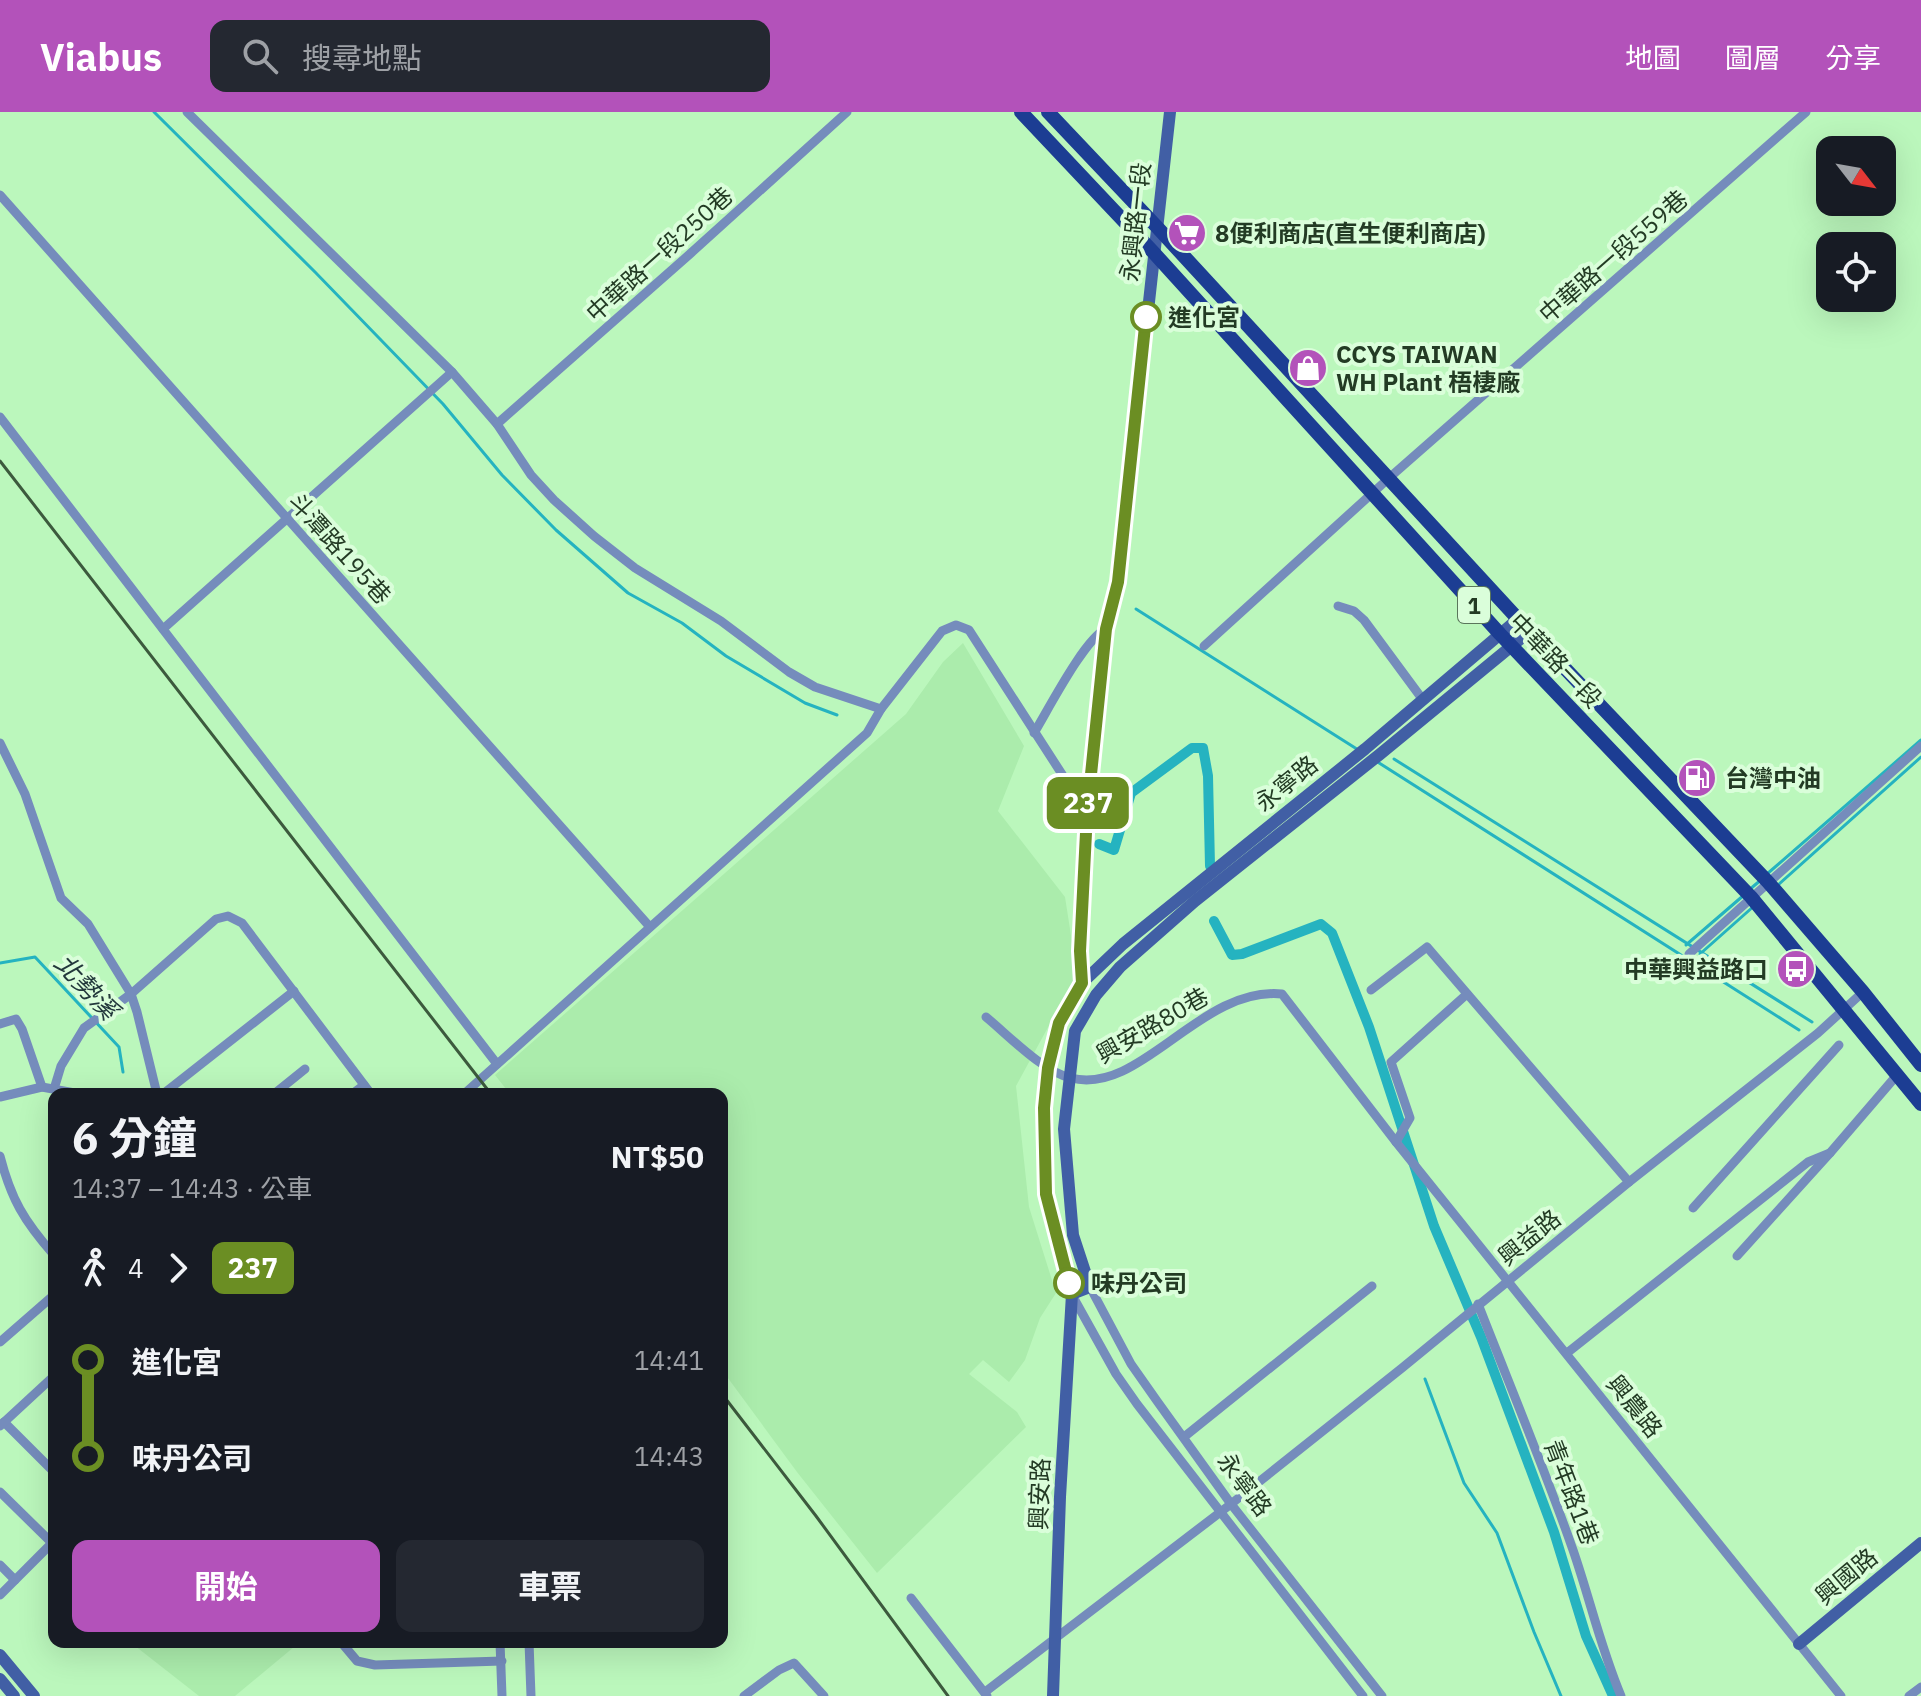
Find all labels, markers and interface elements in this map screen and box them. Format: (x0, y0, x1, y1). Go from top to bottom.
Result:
search box (210, 20, 770, 92)
text: Viabus (40, 32, 162, 81)
icon: search (238, 34, 282, 78)
text: 搜尋地點 (302, 38, 422, 77)
text: 地圖 (1625, 39, 1681, 76)
text: 圖層 (1725, 39, 1781, 76)
text: 分享 (1825, 39, 1881, 76)
north arrow (1816, 136, 1896, 216)
map controls (1816, 136, 1896, 312)
street label: 永興路一段 (1113, 161, 1157, 283)
street label: 中華路一段250巷 (579, 179, 739, 329)
street label: 中華路一段559巷 (1532, 183, 1694, 329)
supermarket icon: 8便利商店(直生便利商店) (1166, 212, 1208, 254)
place label: 8便利商店(直生便利商店) (1215, 217, 1486, 249)
button: locate (1816, 232, 1896, 312)
place label: 進化宮 (1168, 301, 1240, 333)
marker: 進化宮 (1131, 302, 1161, 332)
place label: CCYS TAIWAN WH Plant 梧棲廠 (1336, 338, 1520, 398)
shop icon: CCYS TAIWAN WH Plant 梧棲廠 (1287, 347, 1329, 389)
street label: 斗潭路195巷 (282, 486, 398, 610)
road number: 1 (1458, 587, 1490, 623)
street label: 中華路一段 (1503, 606, 1609, 714)
street label: 永寧路 (1248, 748, 1324, 818)
fuel station icon: 台灣中油 (1676, 757, 1718, 799)
place label: 台灣中油 (1725, 762, 1821, 794)
line badge: 237 (1042, 777, 1134, 829)
text: 237 (1063, 784, 1113, 821)
water label: 北勢溪 (48, 946, 129, 1029)
bus stop icon: 中華興益路口 (1775, 948, 1817, 990)
place label: 中華興益路口 (1624, 953, 1768, 985)
street label: 興安路80巷 (1090, 980, 1214, 1070)
text: 6 分鐘 (72, 1109, 197, 1166)
text: NT$50 (611, 1137, 704, 1176)
text: 14:37 – 14:43 · 公車 (72, 1171, 312, 1205)
street label: 興益路 (1491, 1202, 1567, 1272)
icon: walk (72, 1246, 116, 1290)
icon: forward (156, 1246, 200, 1290)
text: 237 (228, 1249, 278, 1286)
text: 4 (128, 1251, 144, 1285)
place label: 味丹公司 (1091, 1267, 1187, 1299)
marker: 味丹公司 (1054, 1268, 1084, 1298)
text: 進化宮 (132, 1342, 222, 1381)
text: 14:41 (634, 1343, 704, 1377)
street label: 興農路 (1600, 1368, 1670, 1444)
street label: 青年路1巷 (1537, 1435, 1607, 1549)
text: 味丹公司 (132, 1438, 252, 1477)
text: 14:43 (634, 1439, 704, 1473)
street label: 永寧路 (1211, 1446, 1279, 1522)
street label: 興安路 (1022, 1457, 1056, 1531)
button: 開始 (72, 1540, 380, 1632)
button: 車票 (396, 1540, 704, 1632)
street label: 興國路 (1808, 1541, 1884, 1611)

